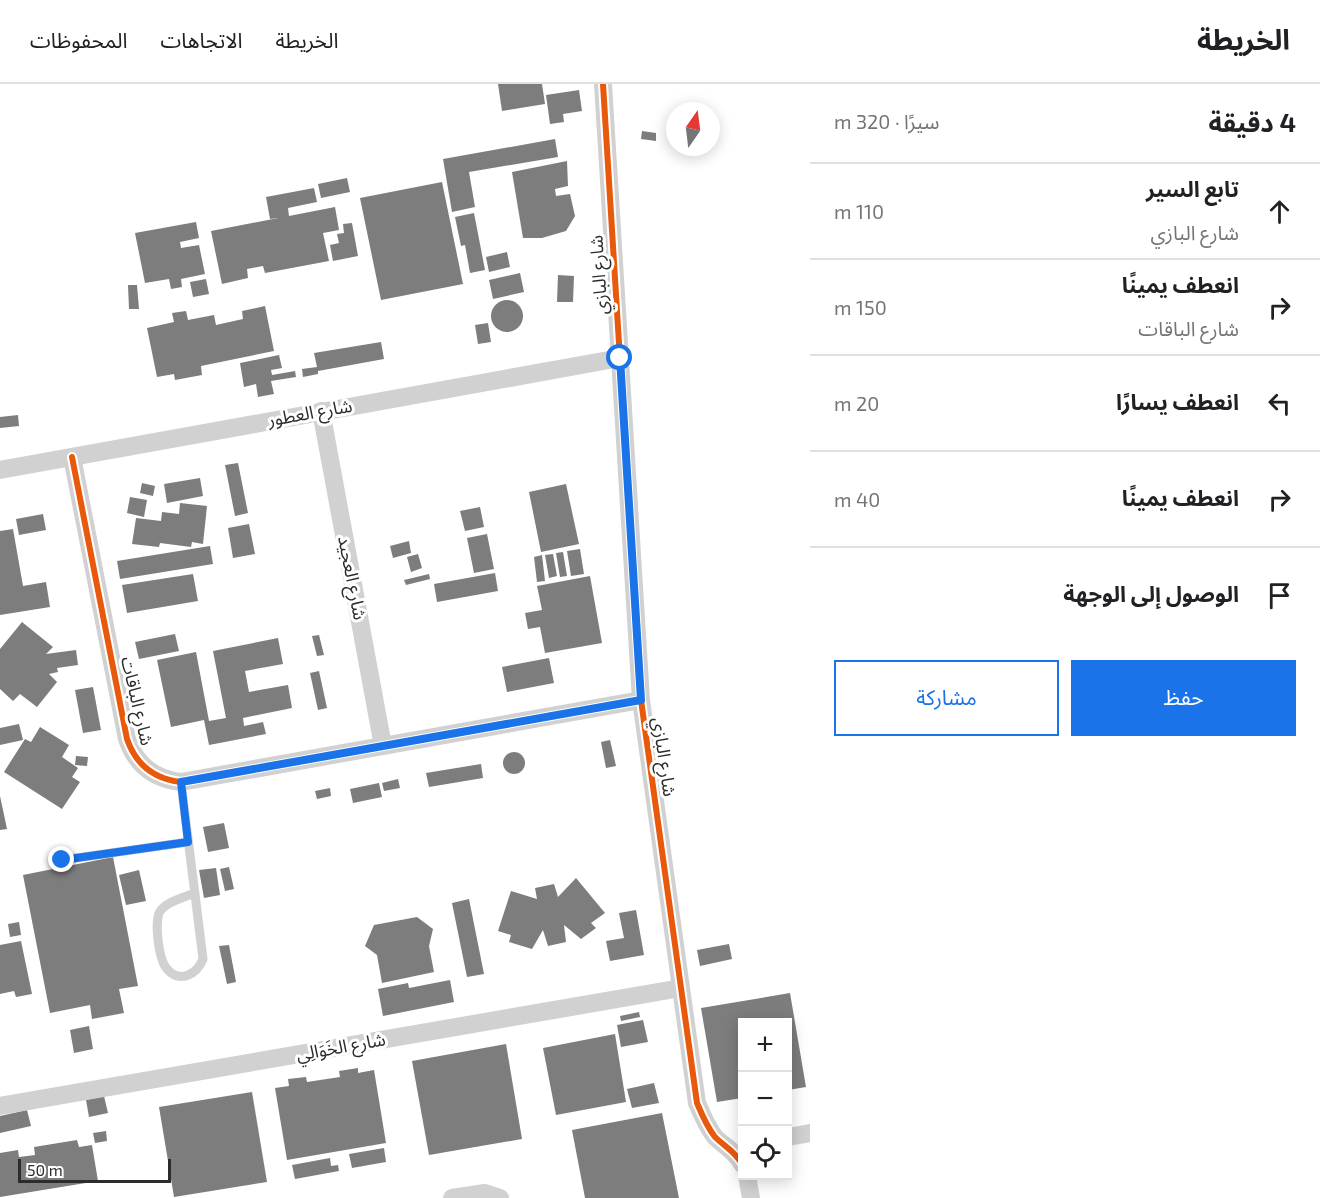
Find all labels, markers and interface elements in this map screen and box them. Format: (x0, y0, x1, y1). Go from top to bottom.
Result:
text: الخريطة (1197, 22, 1290, 56)
text: المحفوظات (30, 27, 127, 52)
text: الاتجاهات (160, 27, 242, 52)
text: الخريطة (275, 27, 338, 52)
north arrow (666, 102, 720, 156)
text: 4 دقيقة (1208, 106, 1296, 137)
text: سيرًا · 320 m (834, 109, 939, 133)
text: تابع السير (1146, 175, 1239, 201)
icon: ahead (1263, 195, 1296, 228)
text: 110 m (834, 199, 884, 223)
text: شارع البازي (1150, 220, 1239, 244)
street label: شارع البازي (584, 234, 616, 316)
text: انعطف يمينًا (1122, 271, 1239, 297)
icon: right (1263, 291, 1296, 324)
text: 150 m (834, 295, 887, 319)
text: شارع الباقات (1138, 316, 1239, 340)
route start (606, 344, 632, 370)
icon: left (1263, 387, 1296, 420)
text: انعطف يسارًا (1116, 388, 1239, 414)
text: 20 m (834, 391, 879, 415)
street label: شارع العطور (265, 394, 354, 434)
icon: right (1263, 483, 1296, 516)
text: انعطف يمينًا (1122, 484, 1239, 510)
text: 40 m (834, 487, 880, 511)
street label: شارع العجيد (330, 534, 372, 622)
icon: arrive (1263, 579, 1296, 612)
text: الوصول إلى الوجهة (1063, 580, 1239, 606)
street label: شارع الباقات (113, 654, 159, 748)
button: مشاركة (834, 660, 1059, 736)
button: حفظ (1071, 660, 1296, 736)
street label: شارع البازي (645, 716, 681, 798)
route end (48, 846, 74, 872)
map controls (738, 1018, 792, 1180)
button: + (738, 1018, 792, 1072)
street label: شارع الخَوَالِي (294, 1027, 388, 1069)
button: − (738, 1072, 792, 1126)
button: locate (738, 1126, 792, 1180)
scale bar (18, 1156, 171, 1184)
text: 50 m (27, 1160, 63, 1179)

